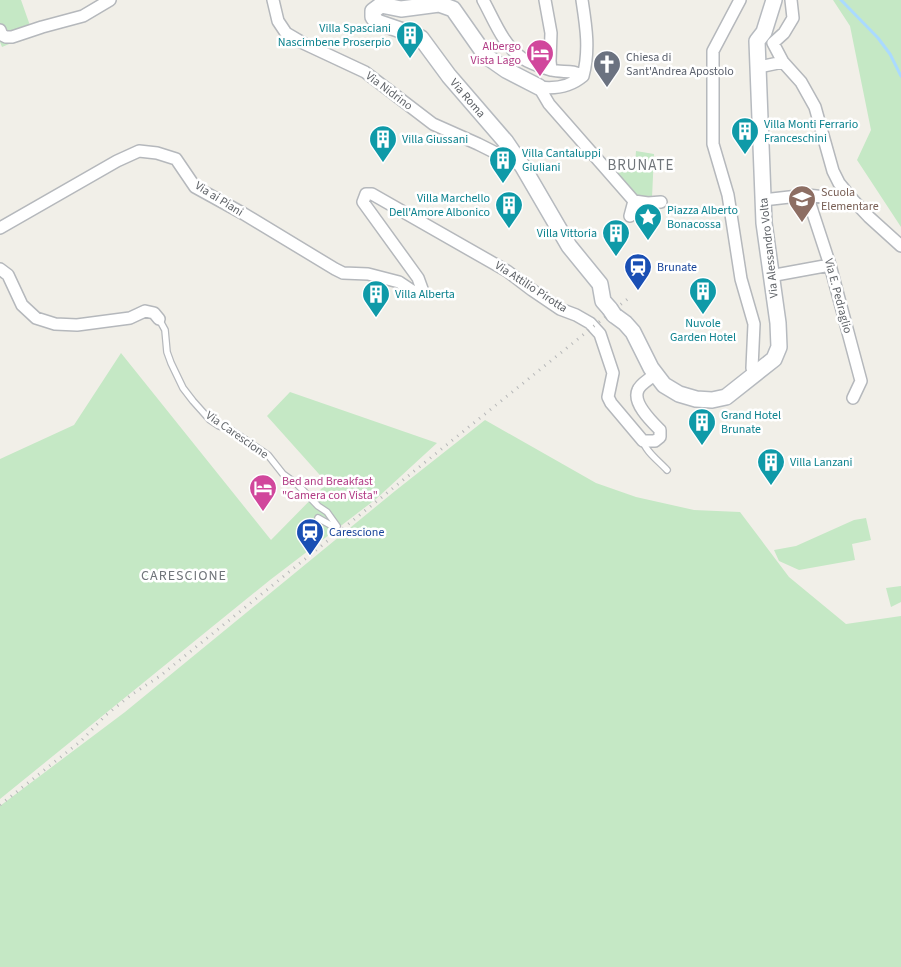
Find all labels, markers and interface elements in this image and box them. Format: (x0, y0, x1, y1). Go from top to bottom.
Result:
place label: Villa Spasciani Nascimbene Proserpio (278, 20, 391, 51)
building icon: Villa Spasciani Nascimbene Proserpio (395, 20, 425, 59)
place label: Albergo Vista Lago (471, 38, 521, 69)
hotel icon: Albergo Vista Lago (525, 38, 555, 77)
church icon: Chiesa di Sant'Andrea Apostolo (592, 49, 622, 88)
place label: Chiesa di Sant'Andrea Apostolo (626, 49, 734, 80)
street label: Via Nidrino (362, 68, 416, 114)
street label: Via Roma (446, 75, 490, 121)
building icon: Villa Monti Ferrario Franceschini (730, 116, 760, 155)
place label: Villa Monti Ferrario Franceschini (764, 116, 858, 147)
building icon: Villa Giussani (368, 124, 398, 163)
place label: Villa Giussani (402, 131, 468, 148)
building icon: Villa Cantaluppi Giuliani (488, 145, 518, 184)
place label: Villa Cantaluppi Giuliani (522, 145, 601, 176)
district label: BRUNATE (607, 155, 675, 176)
street label: Via ai Piani (191, 177, 247, 221)
school or university icon: Scuola Elementare (787, 184, 817, 223)
place label: Scuola Elementare (821, 184, 879, 215)
place label: Villa Marchello Dell'Amore Albonico (389, 190, 490, 221)
building icon: Villa Marchello Dell'Amore Albonico (494, 190, 524, 229)
street label: Via Alessandro Volta (755, 197, 783, 299)
place icon: Piazza Alberto Bonacossa (633, 202, 663, 241)
place label: Piazza Alberto Bonacossa (667, 202, 738, 233)
building icon: Villa Vittoria (601, 218, 631, 257)
place label: Villa Vittoria (537, 225, 597, 242)
station icon: Brunate (623, 252, 653, 291)
street label: Via Attilio Pirotta (491, 257, 571, 317)
street label: Via E. Pedraglio (820, 257, 856, 335)
place label: Brunate (657, 259, 697, 276)
building icon: Nuvole Garden Hotel (688, 276, 718, 315)
building icon: Villa Alberta (361, 279, 391, 318)
place label: Villa Alberta (395, 286, 455, 303)
place label: Nuvole Garden Hotel (670, 315, 736, 346)
street label: Via Carescione (202, 407, 272, 463)
building icon: Grand Hotel Brunate (687, 407, 717, 446)
place label: Grand Hotel Brunate (721, 407, 781, 438)
building icon: Villa Lanzani (756, 447, 786, 486)
place label: Villa Lanzani (790, 454, 853, 471)
hotel icon: Bed and Breakfast "Camera con Vista" (248, 473, 278, 512)
place label: Bed and Breakfast "Camera con Vista" (282, 473, 378, 504)
station icon: Carescione (295, 517, 325, 556)
place label: Carescione (329, 524, 384, 541)
district label: CARESCIONE (141, 566, 227, 586)

